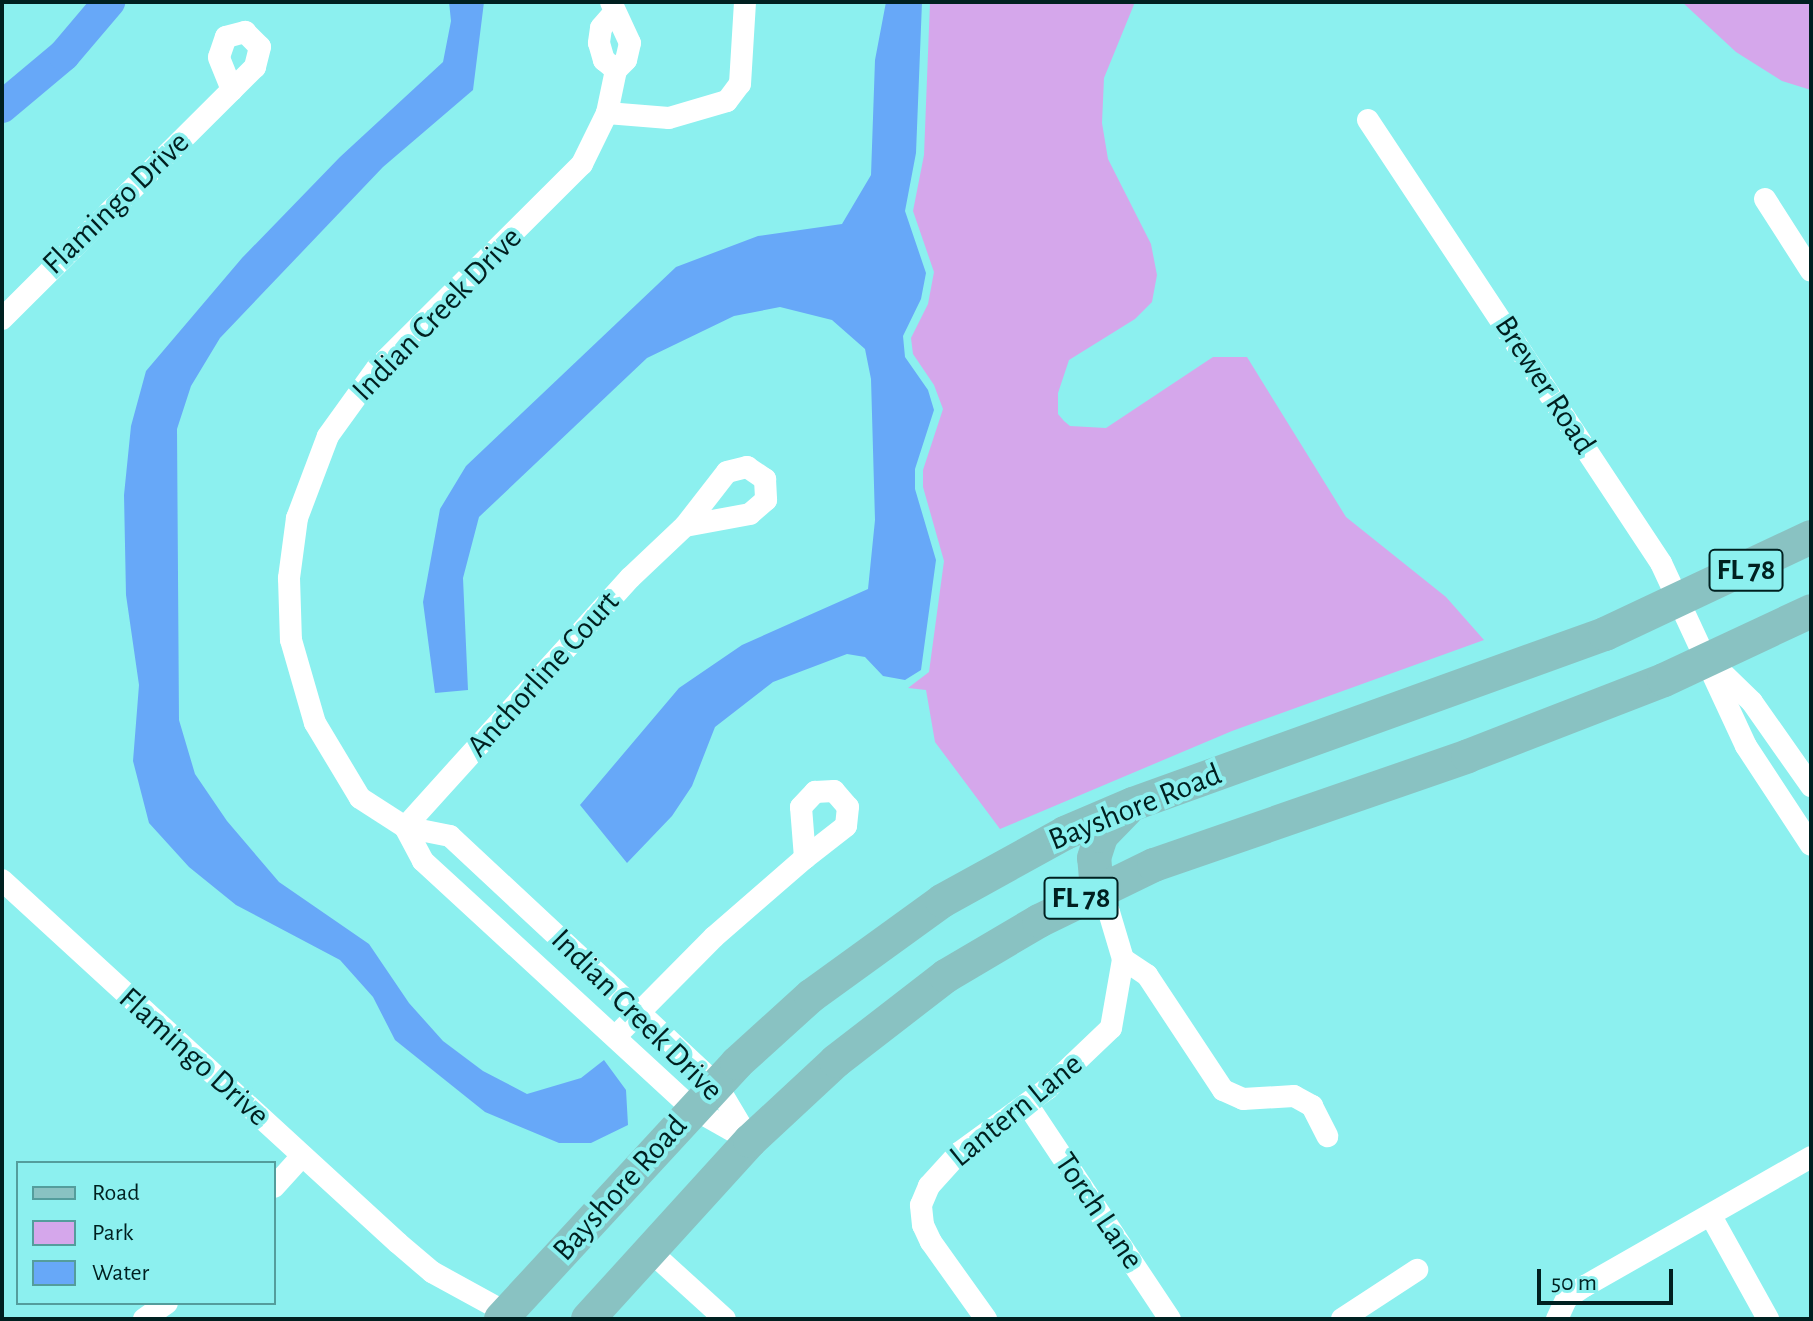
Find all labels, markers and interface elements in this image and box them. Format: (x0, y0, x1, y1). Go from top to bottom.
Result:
street label: Flamingo Drive (35, 123, 197, 283)
street label: Indian Creek Drive (344, 219, 530, 409)
street label: Brewer Road (1486, 309, 1604, 461)
road number: FL 78 (1708, 544, 1784, 596)
street label: Anchorline Court (459, 583, 627, 765)
street label: Bayshore Road (1043, 755, 1227, 859)
road number: FL 78 (1043, 872, 1119, 924)
street label: Indian Creek Drive (543, 921, 731, 1109)
street label: Flamingo Drive (111, 979, 277, 1135)
street label: Lantern Lane (942, 1045, 1090, 1175)
street label: Bayshore Road (544, 1107, 696, 1269)
street label: Torch Lane (1046, 1145, 1152, 1277)
legend (16, 1161, 276, 1305)
text: Road (92, 1181, 140, 1205)
text: Park (92, 1221, 133, 1245)
scale bar (1541, 1253, 1677, 1303)
text: Water (92, 1261, 149, 1285)
text: 50 m (1551, 1271, 1597, 1295)

